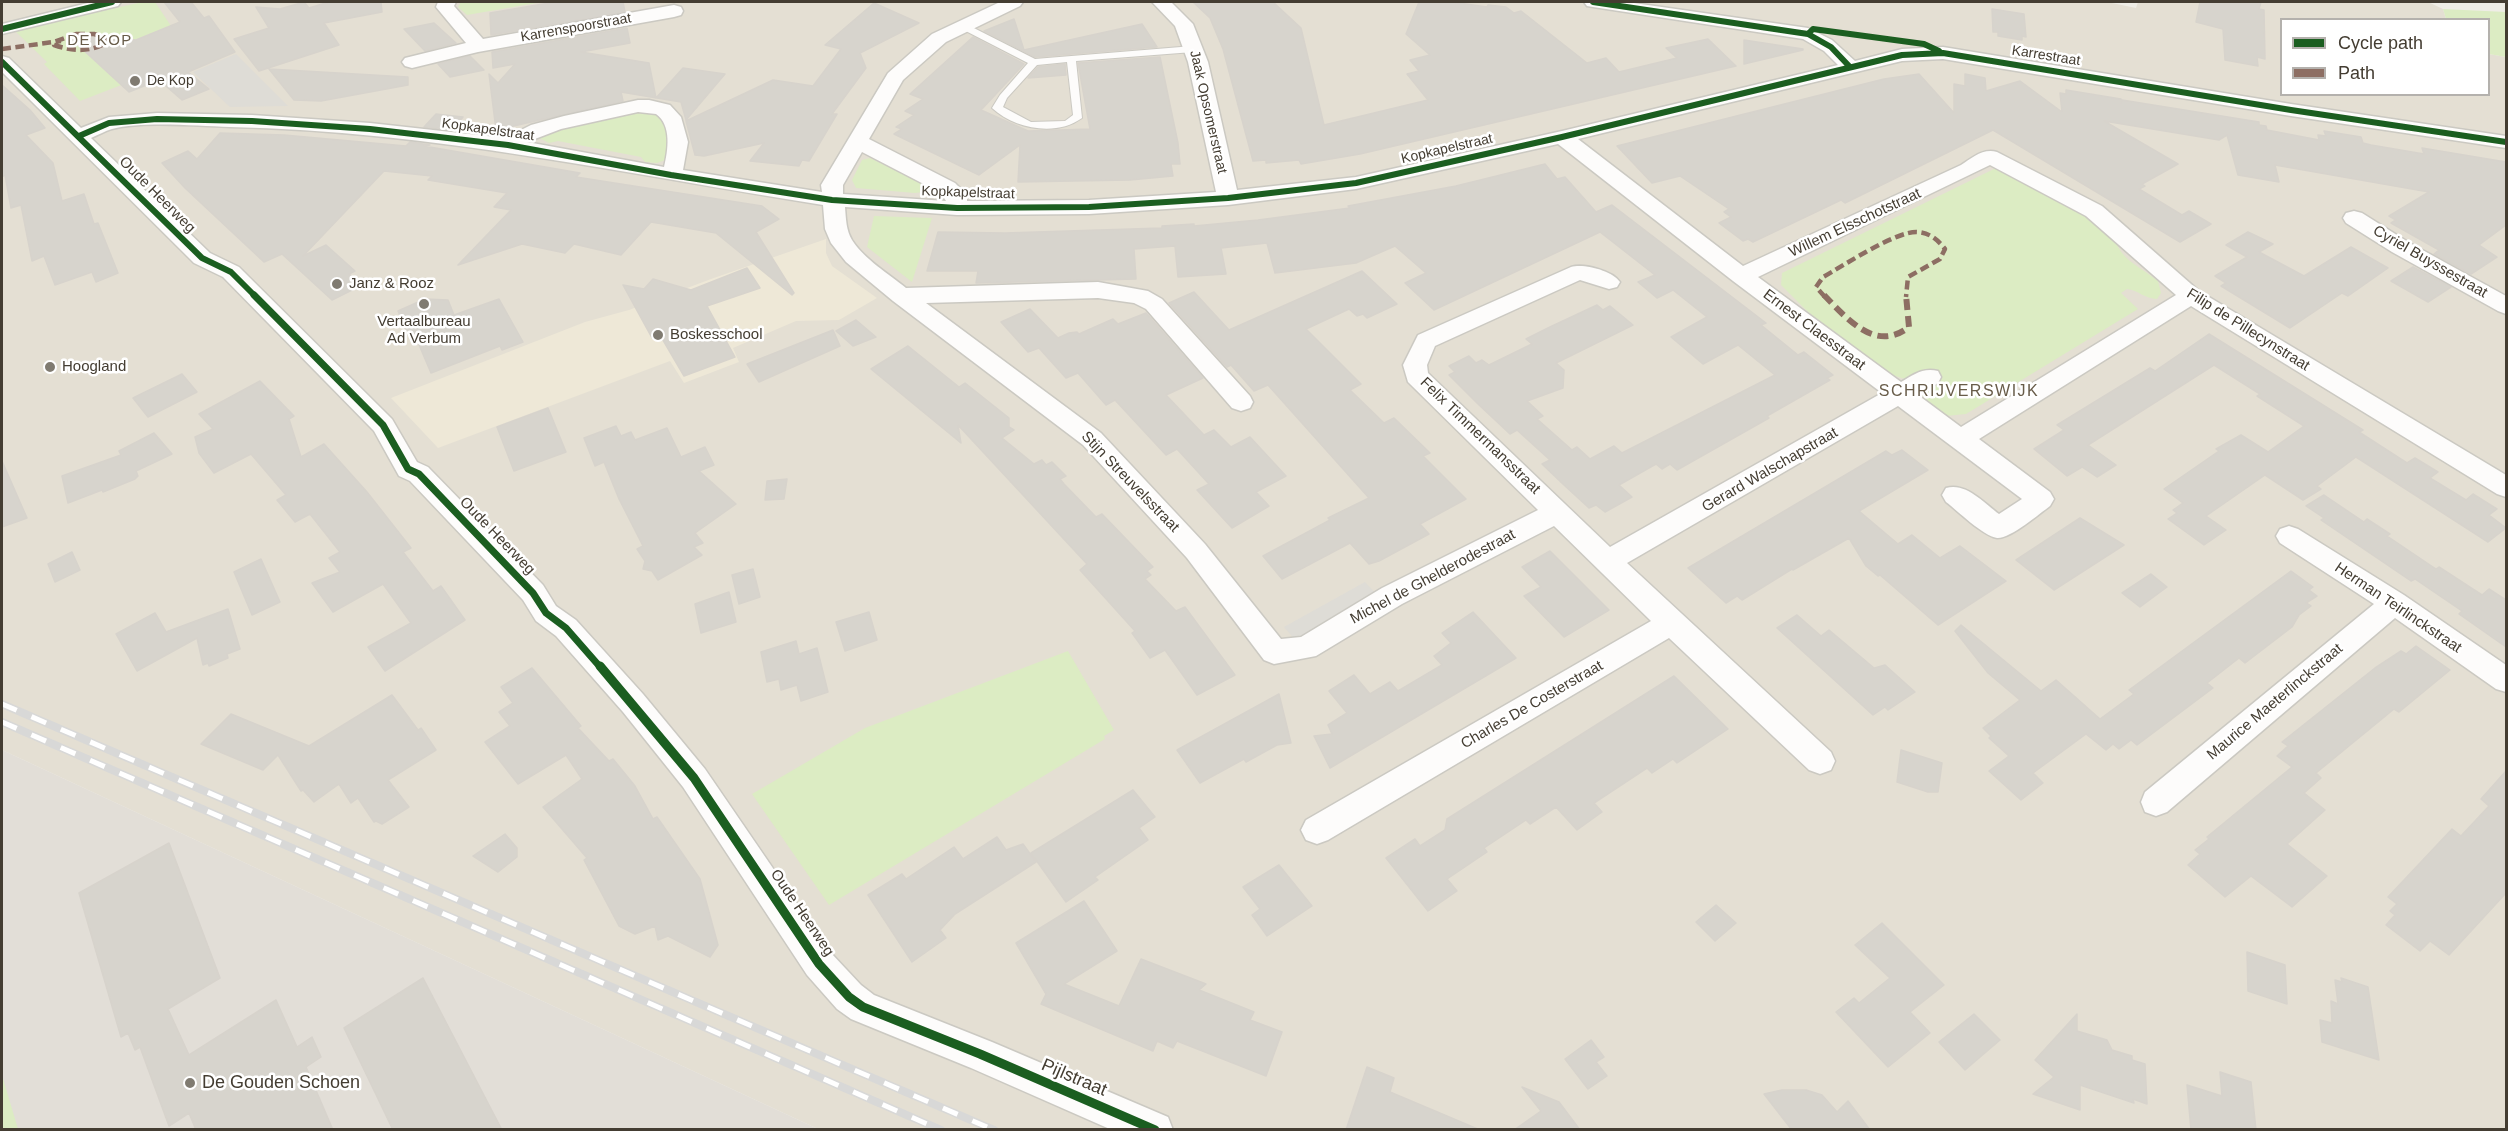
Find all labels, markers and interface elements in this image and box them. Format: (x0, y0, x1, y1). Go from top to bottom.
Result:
street label: Karrenspoorstraat (519, 10, 633, 46)
legend (2280, 18, 2490, 96)
district label: DE KOP (67, 32, 133, 50)
text: Cycle path (2338, 33, 2423, 53)
street label: Karrestraat (2010, 42, 2082, 70)
street label: Jaak Opsomerstraat (1186, 49, 1230, 175)
text: Path (2338, 63, 2375, 83)
place label: De Kop (147, 73, 194, 89)
marker: De Kop (128, 74, 142, 88)
street label: Kopkapelstraat (441, 115, 535, 145)
street label: Kopkapelstraat (1400, 130, 1494, 168)
street label: Oude Heerweg (115, 153, 199, 237)
street label: Kopkapelstraat (921, 183, 1015, 203)
street label: Willem Elsschotstraat (1786, 185, 1924, 261)
street label: Cyriel Buyssestraat (2370, 222, 2490, 302)
place label: Janz & Rooz (349, 275, 434, 293)
marker: Janz & Rooz (330, 277, 344, 291)
street label: Filip de Pillecynstraat (2183, 285, 2313, 375)
street label: Ernest Claesstraat (1759, 286, 1869, 374)
marker: Vertaalbureau Ad Verbum (417, 297, 431, 311)
place label: Vertaalbureau Ad Verbum (377, 313, 471, 348)
place label: Boskesschool (670, 326, 763, 344)
marker: Boskesschool (651, 328, 665, 342)
place label: Hoogland (62, 358, 126, 376)
marker: Hoogland (43, 360, 57, 374)
street label: Felix Timmermansstraat (1416, 374, 1544, 498)
district label: SCHRIJVERSWIJK (1879, 382, 2039, 402)
street label: Gerard Walschapstraat (1699, 424, 1841, 516)
street label: Stijn Streuvelsstraat (1077, 428, 1183, 536)
street label: Oude Heerweg (455, 493, 539, 579)
street label: Michel de Ghelderodestraat (1347, 526, 1519, 628)
street label: Herman Teirlinckstraat (2331, 559, 2465, 657)
street label: Maurice Maeterlinckstraat (2203, 640, 2347, 764)
street label: Charles De Costerstraat (1458, 657, 1606, 753)
street label: Oude Heerweg (766, 866, 838, 960)
street label: Pijlstraat (1038, 1055, 1110, 1101)
place label: De Gouden Schoen (202, 1072, 360, 1094)
marker: De Gouden Schoen (183, 1076, 197, 1090)

